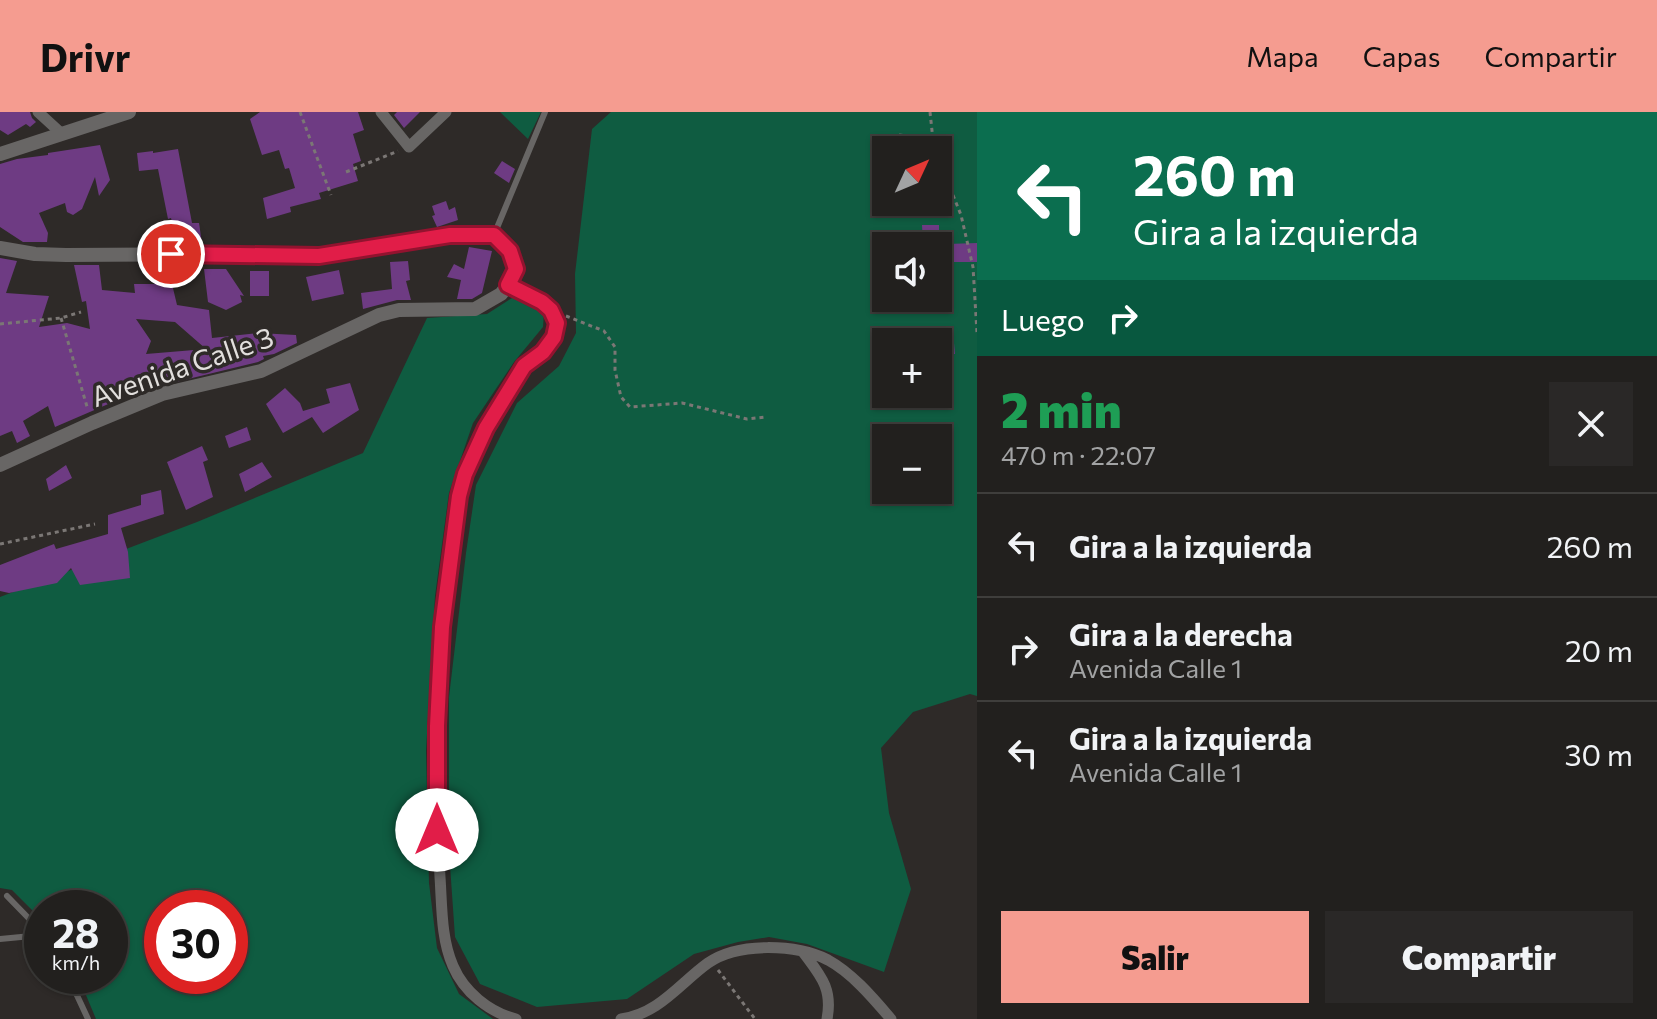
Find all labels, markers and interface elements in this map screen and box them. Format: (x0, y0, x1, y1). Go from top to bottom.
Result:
text: Drivr (40, 33, 130, 80)
text: Mapa (1246, 39, 1319, 73)
text: Capas (1363, 39, 1440, 73)
text: Compartir (1484, 39, 1617, 73)
north arrow (872, 136, 952, 216)
map controls (872, 136, 952, 504)
text: 260 m (1133, 139, 1296, 208)
icon: left (1001, 144, 1105, 248)
text: Gira a la izquierda (1133, 208, 1419, 252)
pin (137, 220, 205, 288)
icon: arrive (149, 232, 193, 276)
button: sound (872, 232, 952, 312)
icon: right (1101, 296, 1145, 340)
text: Luego (1001, 300, 1085, 337)
street label: Avenida Calle 3 (86, 319, 278, 413)
button: + (872, 328, 952, 408)
text: 2 min (1001, 379, 1122, 438)
button: close (1549, 382, 1633, 466)
button: − (872, 424, 952, 504)
text: 470 m · 22:07 (1001, 439, 1156, 470)
icon: left (1001, 523, 1045, 567)
text: Gira a la izquierda (1069, 527, 1312, 564)
text: 260 m (1547, 527, 1633, 564)
text: Gira a la derecha (1069, 615, 1293, 652)
icon: right (1001, 627, 1045, 671)
text: 20 m (1565, 631, 1633, 668)
text: Avenida Calle 1 (1069, 652, 1242, 683)
text: Gira a la izquierda (1069, 719, 1312, 756)
icon: left (1001, 731, 1045, 775)
text: 30 m (1564, 735, 1633, 772)
text: Avenida Calle 1 (1069, 756, 1242, 787)
position arrow (395, 788, 479, 872)
speed limit sign: 30 (144, 890, 248, 994)
text: 28 (52, 907, 100, 956)
button: Salir (1001, 911, 1309, 1003)
button: Compartir (1325, 911, 1633, 1003)
text: km/h (52, 950, 100, 974)

